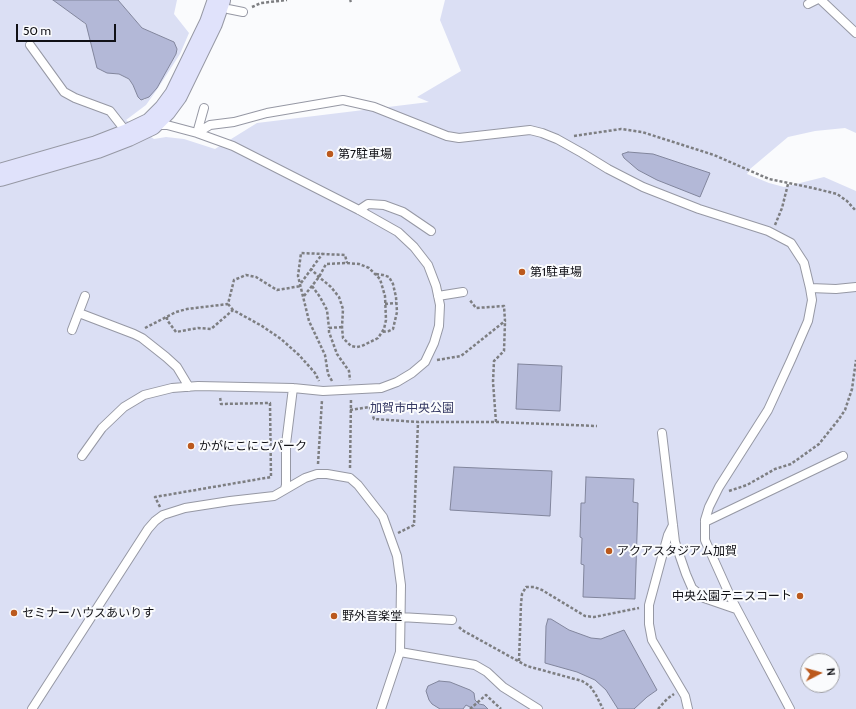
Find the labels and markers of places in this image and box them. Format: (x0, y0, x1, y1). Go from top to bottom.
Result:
place label: 第7駐車場 (338, 147, 392, 161)
marker: 第7駐車場 (325, 149, 335, 159)
place label: 第1駐車場 (530, 265, 582, 279)
marker: 第1駐車場 (517, 267, 527, 277)
place label: かがにこにこパーク (199, 439, 307, 453)
marker: かがにこにこパーク (186, 441, 196, 451)
place label: アクアスタジアム加賀 (617, 544, 737, 558)
marker: アクアスタジアム加賀 (604, 546, 614, 556)
place label: 中央公園テニスコート (672, 589, 792, 603)
marker: 中央公園テニスコート (795, 591, 805, 601)
place label: セミナーハウスあいりす (22, 606, 154, 620)
marker: セミナーハウスあいりす (9, 608, 19, 618)
place label: 野外音楽堂 (342, 609, 402, 623)
marker: 野外音楽堂 (329, 611, 339, 621)

